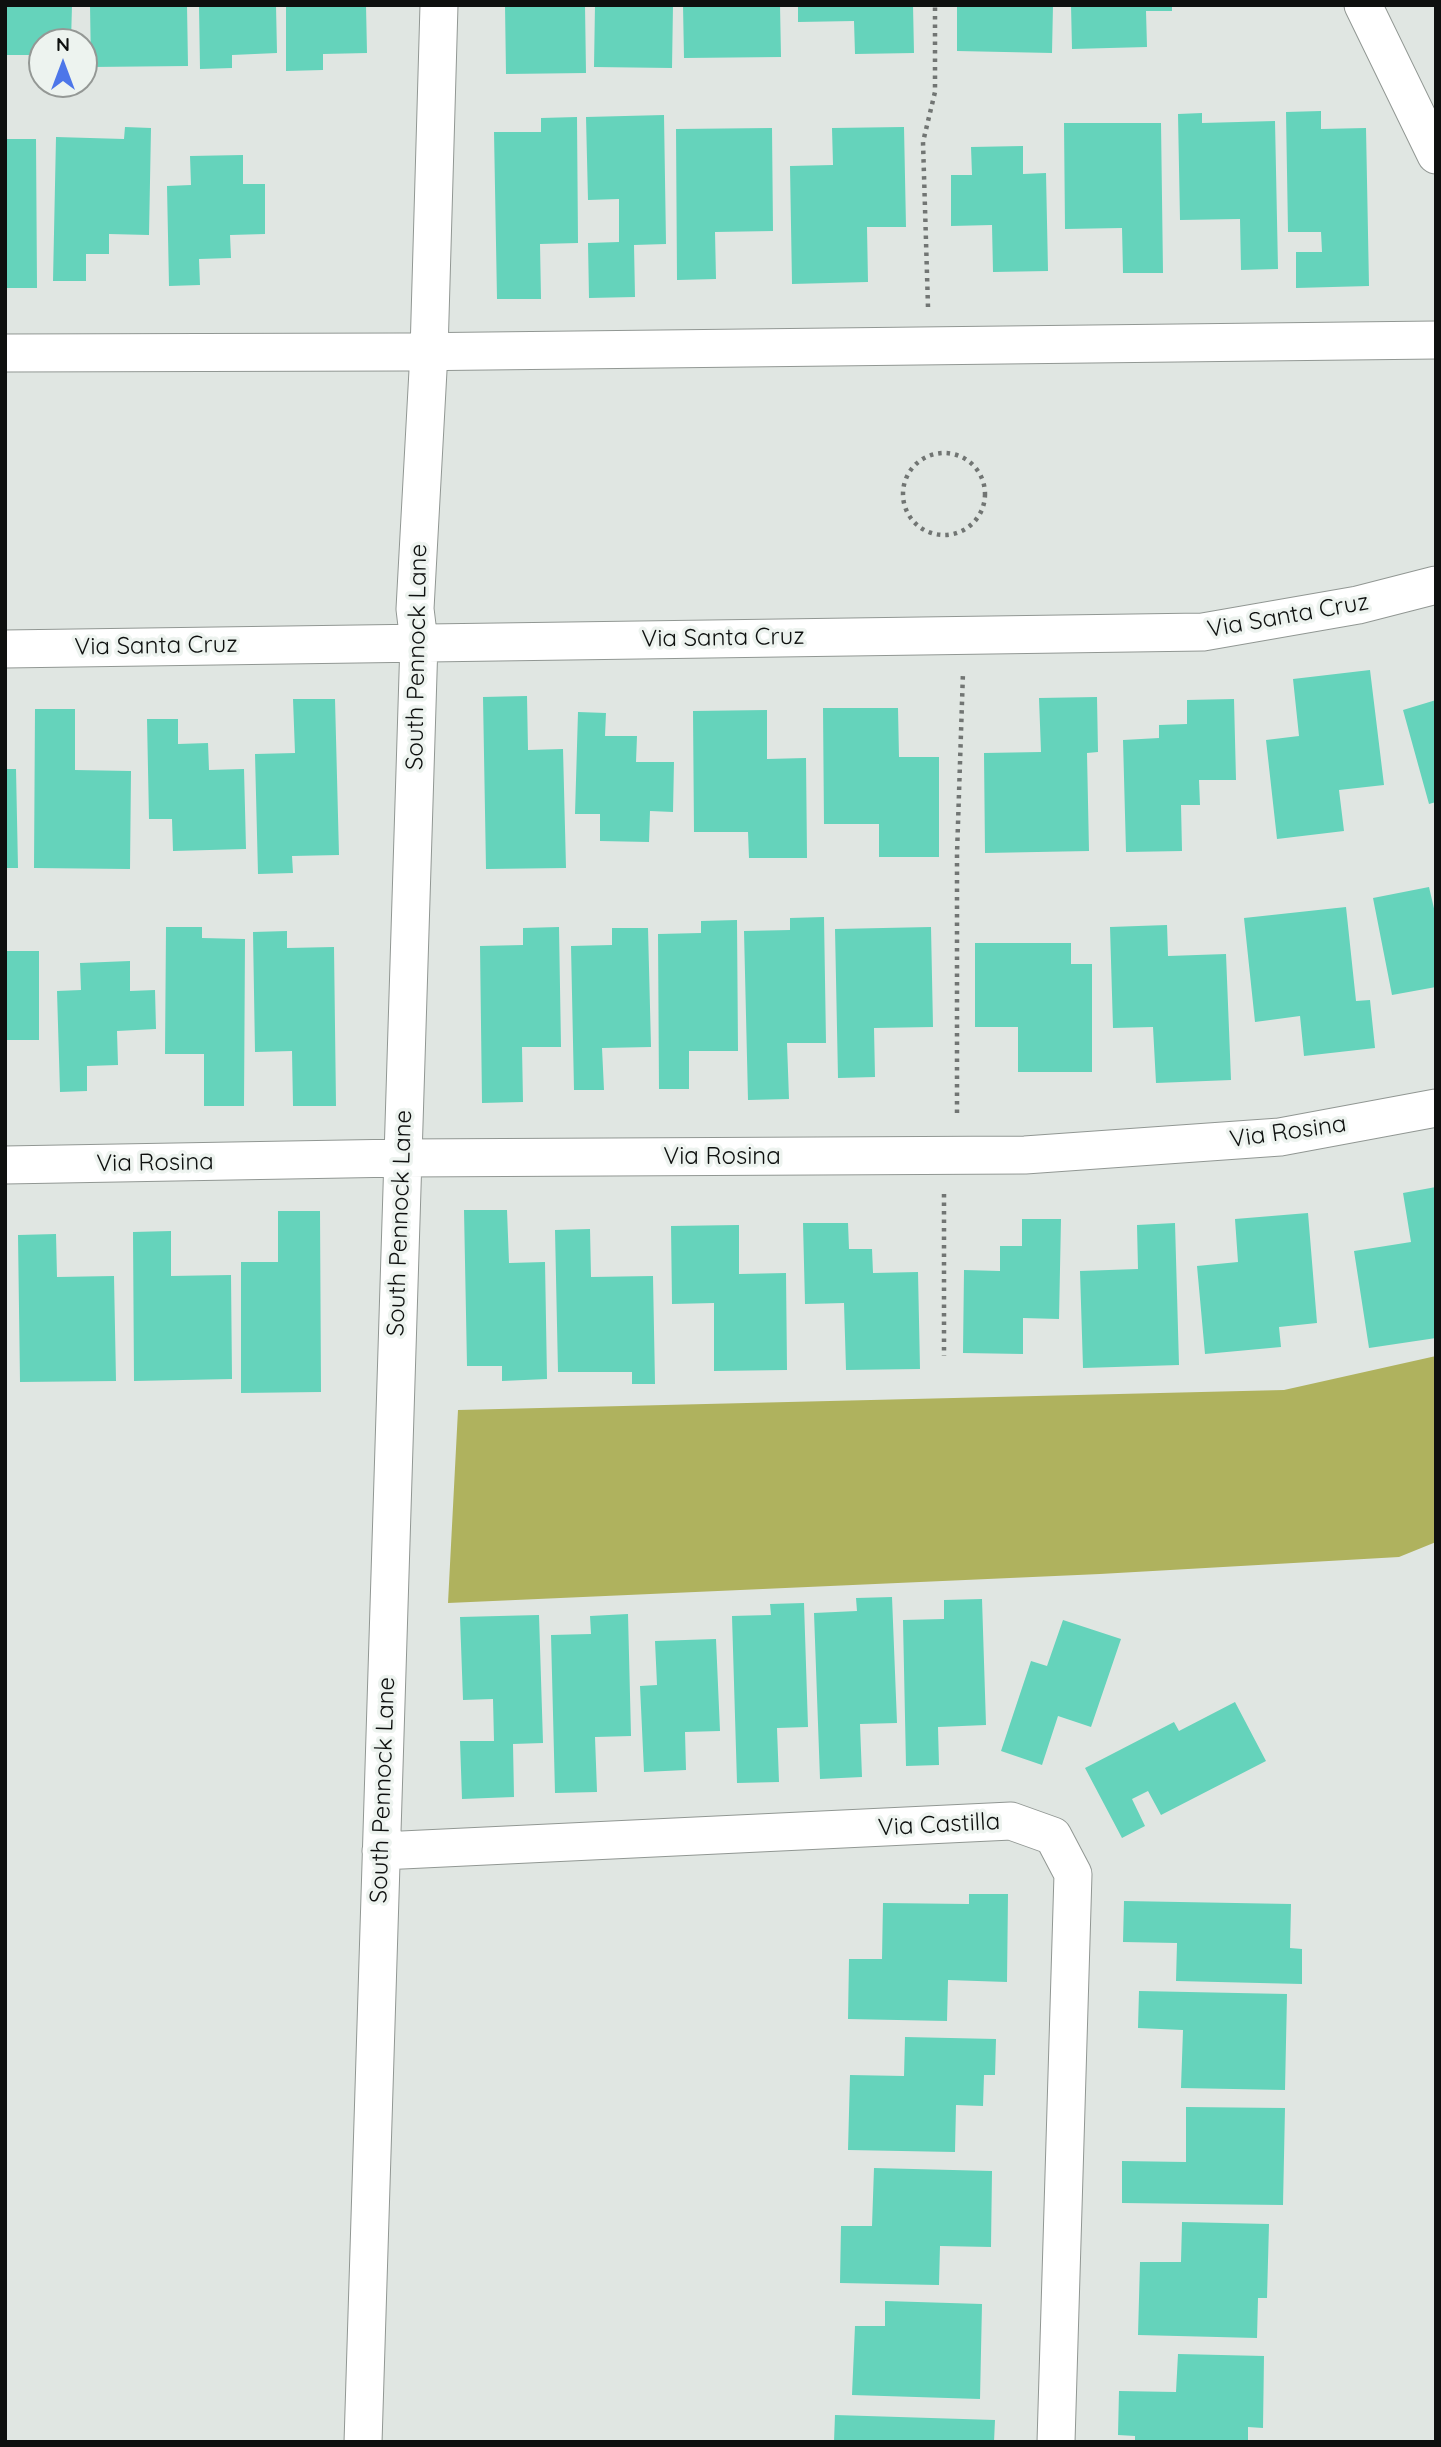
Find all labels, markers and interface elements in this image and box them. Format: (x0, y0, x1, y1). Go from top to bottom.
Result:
north arrow (28, 28, 98, 98)
text: N (56, 32, 70, 56)
street label: South Pennock Lane (401, 544, 433, 770)
street label: Via Santa Cruz (1205, 588, 1371, 644)
street label: Via Santa Cruz (641, 622, 805, 654)
street label: Via Santa Cruz (74, 630, 238, 662)
street label: South Pennock Lane (382, 1109, 418, 1337)
street label: Via Rosina (1228, 1110, 1348, 1154)
street label: Via Rosina (663, 1143, 781, 1171)
street label: Via Rosina (96, 1148, 214, 1178)
street label: South Pennock Lane (365, 1676, 401, 1904)
street label: Via Castilla (877, 1807, 1001, 1843)

